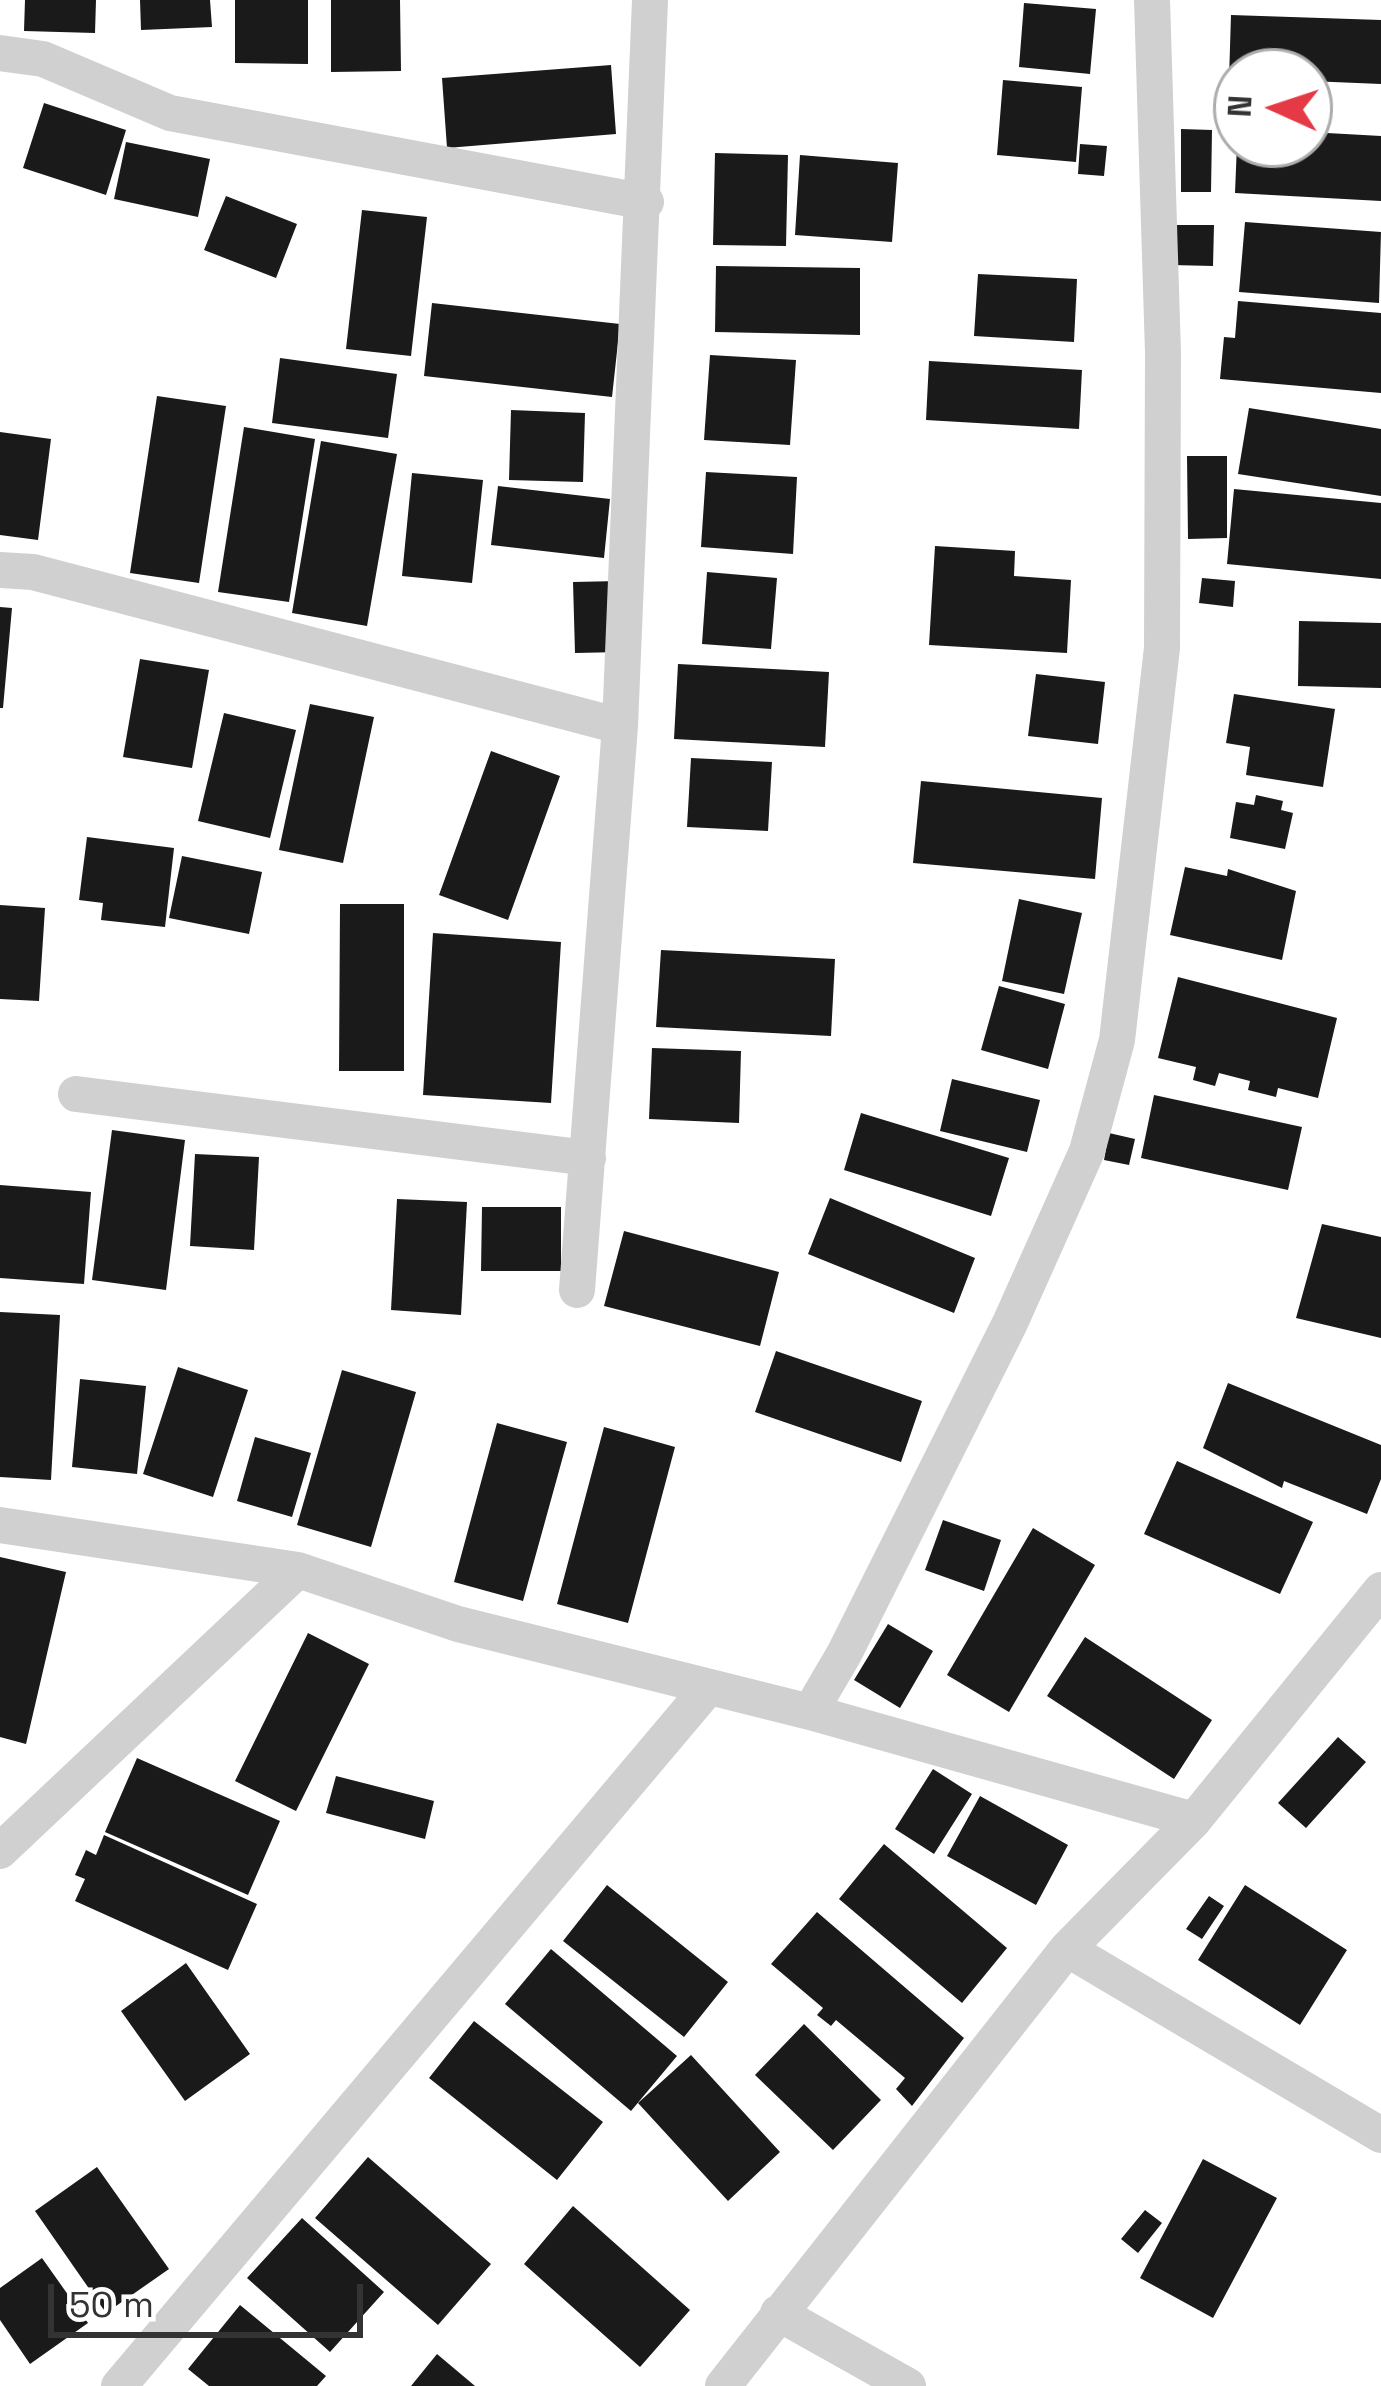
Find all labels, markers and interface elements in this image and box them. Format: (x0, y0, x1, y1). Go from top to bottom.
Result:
north arrow (1213, 48, 1333, 168)
text: N (1218, 94, 1262, 118)
scale bar (54, 2260, 369, 2334)
text: 50 m (69, 2282, 154, 2328)

